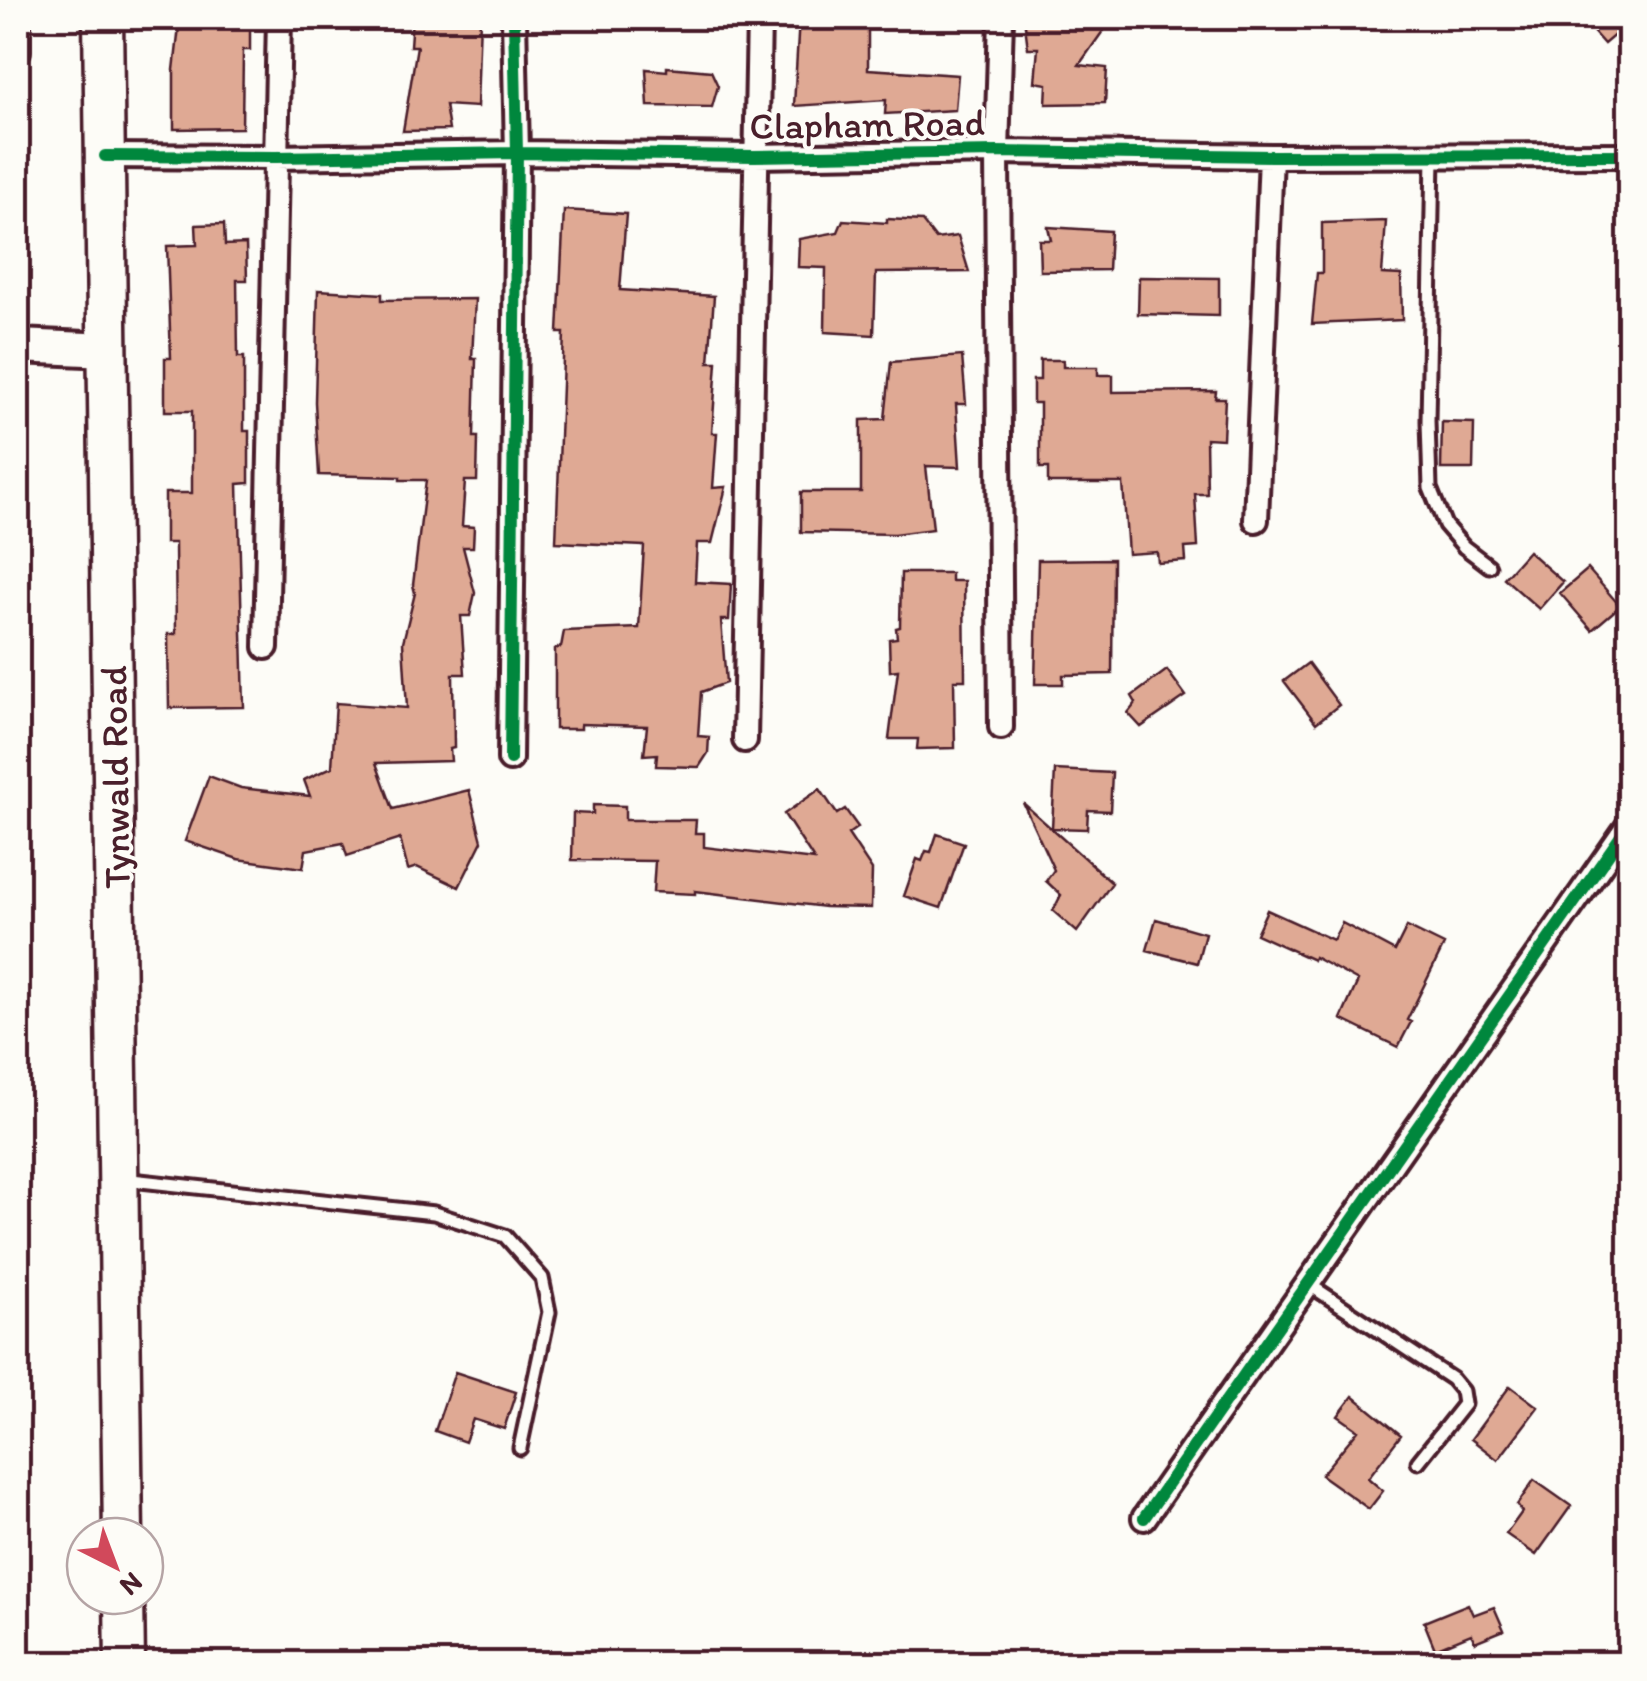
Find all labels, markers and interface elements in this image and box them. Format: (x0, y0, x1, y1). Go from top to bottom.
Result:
street label: Clapham Road (749, 99, 985, 149)
street label: Tynwald Road (90, 665, 140, 889)
north arrow (65, 1516, 165, 1616)
text: N (113, 1566, 150, 1604)

